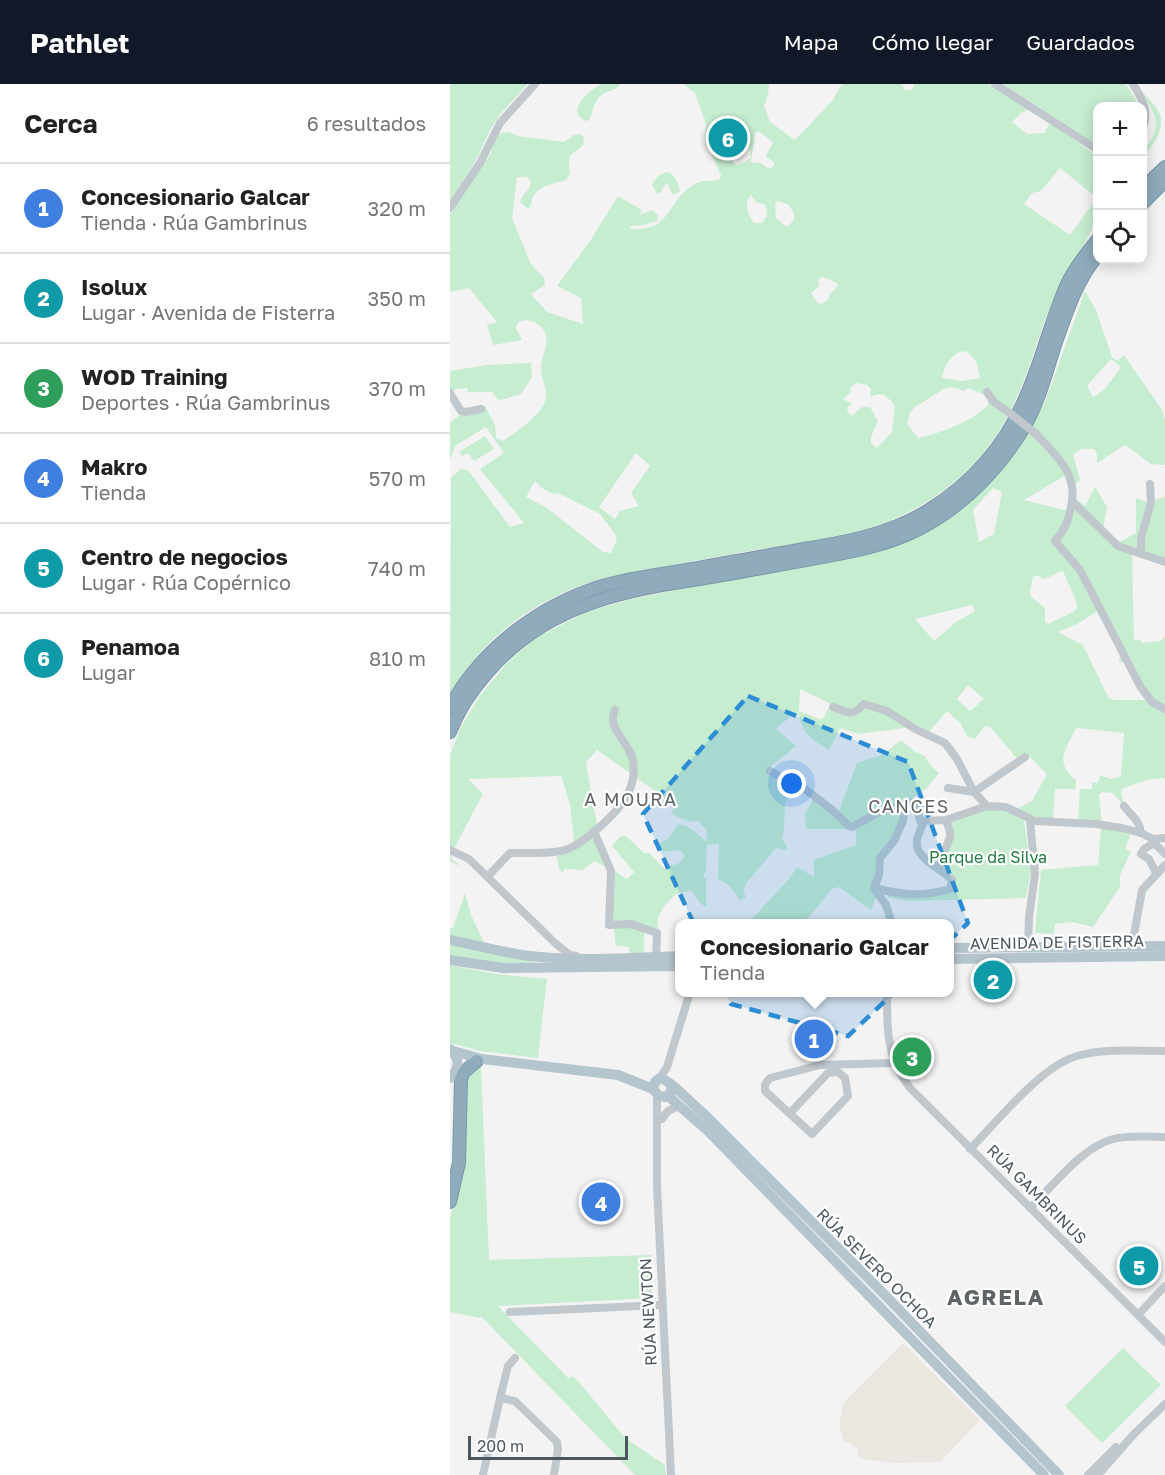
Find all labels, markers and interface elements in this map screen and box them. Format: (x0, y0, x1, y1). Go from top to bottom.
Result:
text: Pathlet (30, 26, 130, 59)
text: Mapa (784, 29, 839, 55)
text: Cómo llegar (872, 29, 993, 55)
text: Guardados (1026, 29, 1135, 55)
map controls (1093, 102, 1147, 264)
button: + (1093, 102, 1147, 156)
text: Cerca (24, 108, 98, 139)
text: 6 resultados (307, 111, 426, 135)
pin: 6 (708, 116, 748, 160)
button: − (1093, 156, 1147, 210)
text: Concesionario Galcar (81, 183, 310, 210)
text: 1 (38, 196, 49, 220)
text: 320 m (368, 196, 426, 220)
text: Tienda · Rúa Gambrinus (81, 210, 307, 234)
button: locate (1093, 210, 1147, 264)
text: Isolux (81, 273, 147, 300)
text: 2 (37, 286, 50, 310)
text: 350 m (368, 286, 426, 310)
text: Lugar · Avenida de Fisterra (81, 300, 335, 324)
text: WOD Training (81, 363, 228, 390)
text: 3 (37, 376, 50, 400)
text: 370 m (369, 376, 426, 400)
text: Deportes · Rúa Gambrinus (81, 390, 330, 414)
text: Makro (81, 453, 148, 480)
text: 4 (37, 466, 50, 490)
text: 570 m (369, 466, 426, 490)
text: Tienda (81, 480, 146, 504)
text: Centro de negocios (81, 543, 288, 570)
text: 5 (37, 556, 50, 580)
text: 740 m (368, 556, 426, 580)
text: Lugar · Rúa Copérnico (81, 570, 291, 594)
text: Penamoa (81, 633, 180, 660)
text: 6 (37, 646, 50, 670)
text: 810 m (369, 646, 426, 670)
text: Lugar (81, 660, 136, 684)
your location (777, 769, 806, 798)
district label: A MOURA (584, 788, 678, 810)
district label: CANCES (868, 795, 950, 817)
park label: Parque da Silva (929, 847, 1047, 867)
popup (675, 919, 954, 997)
street label: AVENIDA DE FISTERRA (970, 930, 1145, 954)
text: Concesionario Galcar (700, 933, 929, 960)
pin: 2 (974, 958, 1012, 1002)
text: Tienda (700, 960, 765, 984)
pin: 1 (794, 1016, 834, 1062)
pin: 3 (892, 1034, 932, 1080)
street label: RÚA GAMBRINUS (983, 1140, 1091, 1248)
pin: 4 (582, 1180, 620, 1224)
street label: RÚA SEVERO OCHOA (813, 1204, 941, 1332)
pin: 5 (1120, 1244, 1158, 1288)
street label: RÚA NEWTON (635, 1258, 661, 1366)
district label: AGRELA (947, 1283, 1045, 1310)
scale bar (468, 1433, 628, 1460)
text: 200 m (477, 1436, 524, 1456)

